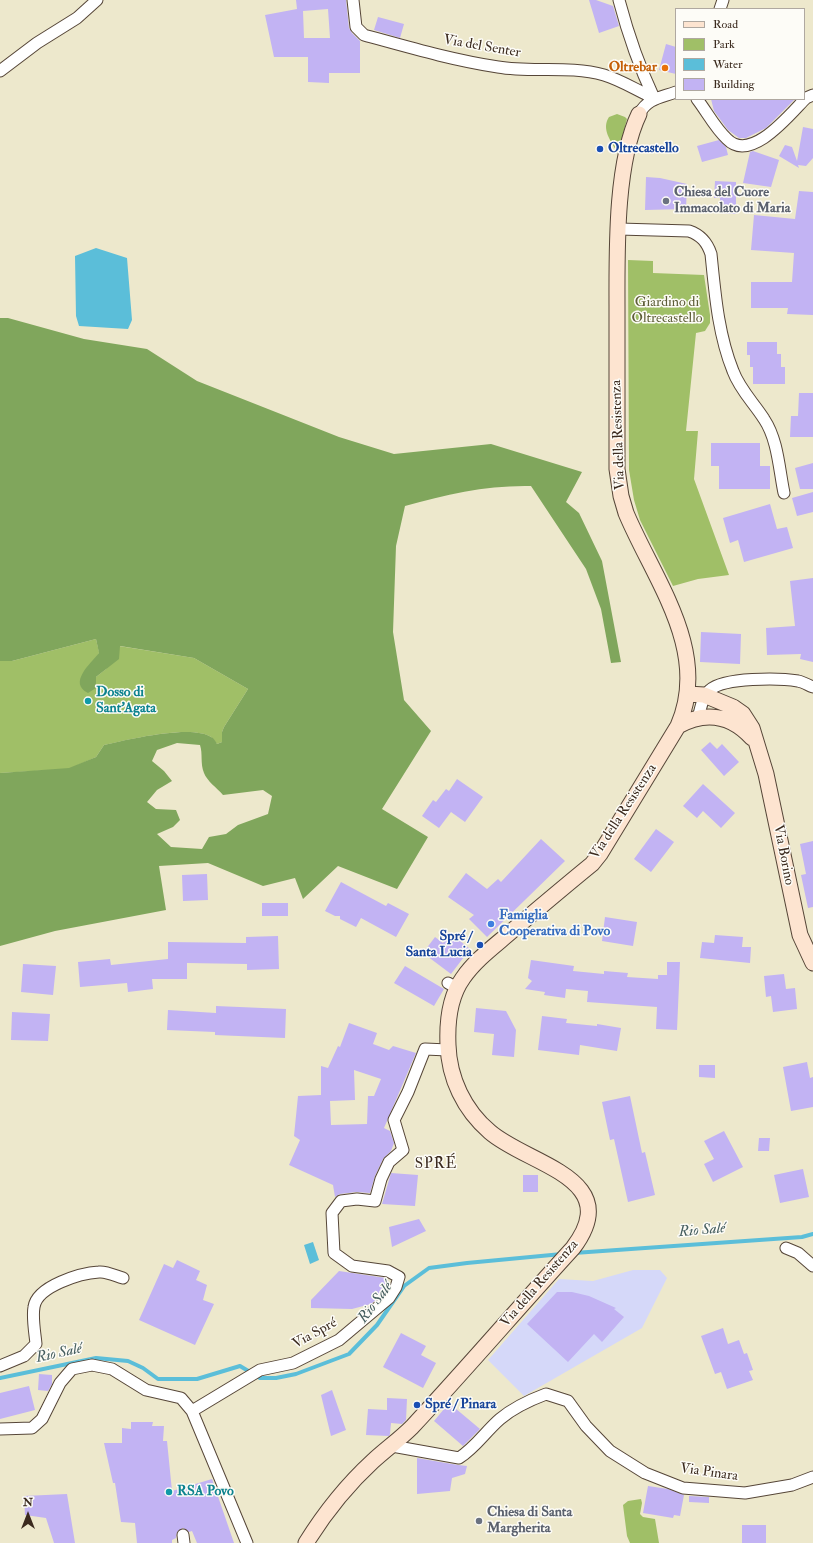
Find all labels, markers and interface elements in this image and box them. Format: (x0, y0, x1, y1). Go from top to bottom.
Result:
legend (675, 8, 805, 100)
text: Road (713, 17, 738, 32)
street label: Via del Senter (442, 32, 522, 62)
text: Park (713, 37, 735, 52)
text: Water (713, 57, 742, 72)
place label: Oltrebar (609, 60, 657, 76)
marker: Oltrebar (660, 63, 670, 73)
text: Building (713, 77, 754, 92)
place label: Oltrecastello (608, 141, 679, 157)
marker: Oltrecastello (595, 144, 605, 154)
place label: Chiesa del Cuore Immacolato di Maria (674, 185, 790, 218)
marker: Chiesa del Cuore Immacolato di Maria (661, 196, 671, 206)
park label: Giardino di Oltrecastello (632, 295, 702, 328)
street label: Via della Resistenza (609, 380, 629, 490)
place label: Dosso di Sant'Agata (96, 685, 156, 718)
marker: Dosso di Sant'Agata (83, 696, 93, 706)
street label: Via della Resistenza (587, 761, 661, 863)
street label: Via Borino (769, 823, 797, 887)
place label: Famiglia Cooperativa di Povo (499, 908, 610, 940)
marker: Famiglia Cooperativa di Povo (486, 919, 496, 929)
place label: Spré / Santa Lucia (406, 929, 472, 962)
marker: Spré / Santa Lucia (475, 940, 485, 950)
district label: SPRÉ (415, 1156, 457, 1174)
water label: Rio Salé (678, 1220, 726, 1242)
street label: Via della Resistenza (498, 1237, 582, 1331)
water label: Rio Salé (355, 1279, 397, 1327)
street label: Via Spré (290, 1315, 340, 1353)
water label: Rio Salé (34, 1340, 84, 1368)
place label: Spré / Pinara (425, 1397, 496, 1413)
marker: Spré / Pinara (412, 1400, 422, 1410)
street label: Via Pinara (679, 1461, 739, 1485)
place label: RSA Povo (177, 1484, 234, 1500)
marker: RSA Povo (164, 1487, 174, 1497)
north arrow (8, 1495, 48, 1535)
text: N (23, 1496, 33, 1509)
place label: Chiesa di Santa Margherita (487, 1505, 572, 1538)
marker: Chiesa di Santa Margherita (474, 1516, 484, 1526)

